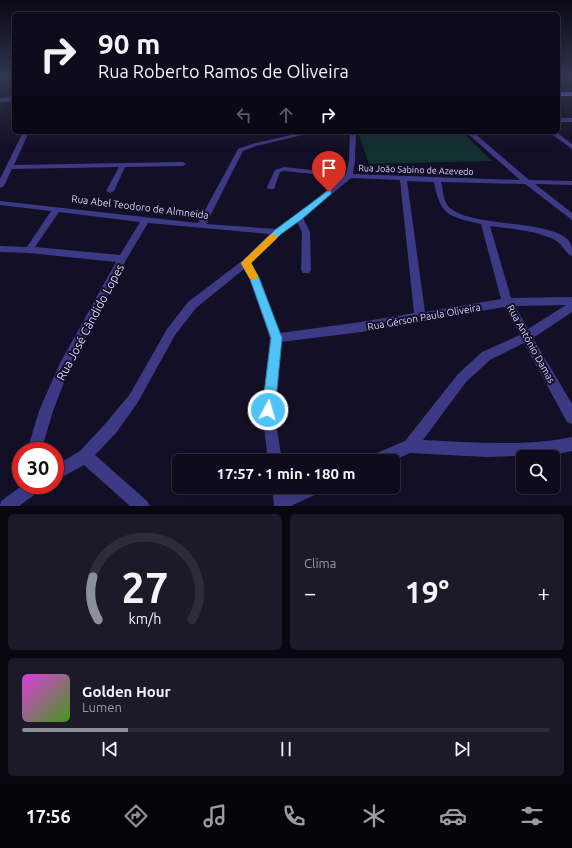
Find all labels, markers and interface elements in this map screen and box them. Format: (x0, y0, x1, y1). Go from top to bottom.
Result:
icon: right (32, 28, 84, 80)
text: 90 m (98, 28, 160, 59)
text: Rua Roberto Ramos de Oliveira (98, 61, 349, 81)
icon: left (233, 104, 255, 126)
icon: ahead (275, 104, 297, 126)
icon: right (317, 104, 339, 126)
pin (312, 151, 346, 192)
icon: arrive (318, 157, 340, 179)
street label: Rua João Sabino de Azevedo (358, 163, 474, 177)
street label: Rua Abel Teodoro de Almneida (71, 193, 209, 221)
street label: Rua José Cândido Lopes (54, 262, 126, 382)
street label: Rua Gérson Paula Oliveira (366, 302, 482, 332)
street label: Rua Antônio Damas (505, 303, 557, 385)
position arrow (247, 389, 289, 431)
speed limit sign: 30 (12, 442, 64, 494)
map controls (516, 450, 560, 494)
button: search (516, 450, 560, 494)
text: 17:57 · 1 min · 180 m (217, 465, 355, 482)
text: Clima (304, 556, 336, 570)
text: 27 (122, 564, 168, 611)
text: 19° (405, 575, 449, 609)
text: − (304, 580, 316, 605)
text: + (538, 580, 550, 605)
text: km/h (129, 611, 161, 627)
text: Golden Hour (82, 683, 171, 700)
text: Lumen (82, 700, 122, 714)
icon: previous (99, 738, 121, 760)
icon: pause (275, 738, 297, 760)
icon: next (451, 738, 473, 760)
icon: directions (122, 802, 150, 830)
icon: music (201, 802, 229, 830)
icon: phone (280, 802, 308, 830)
icon: climate (360, 802, 388, 830)
icon: car (439, 802, 467, 830)
icon: filters (518, 802, 546, 830)
text: 17:56 (26, 806, 71, 826)

